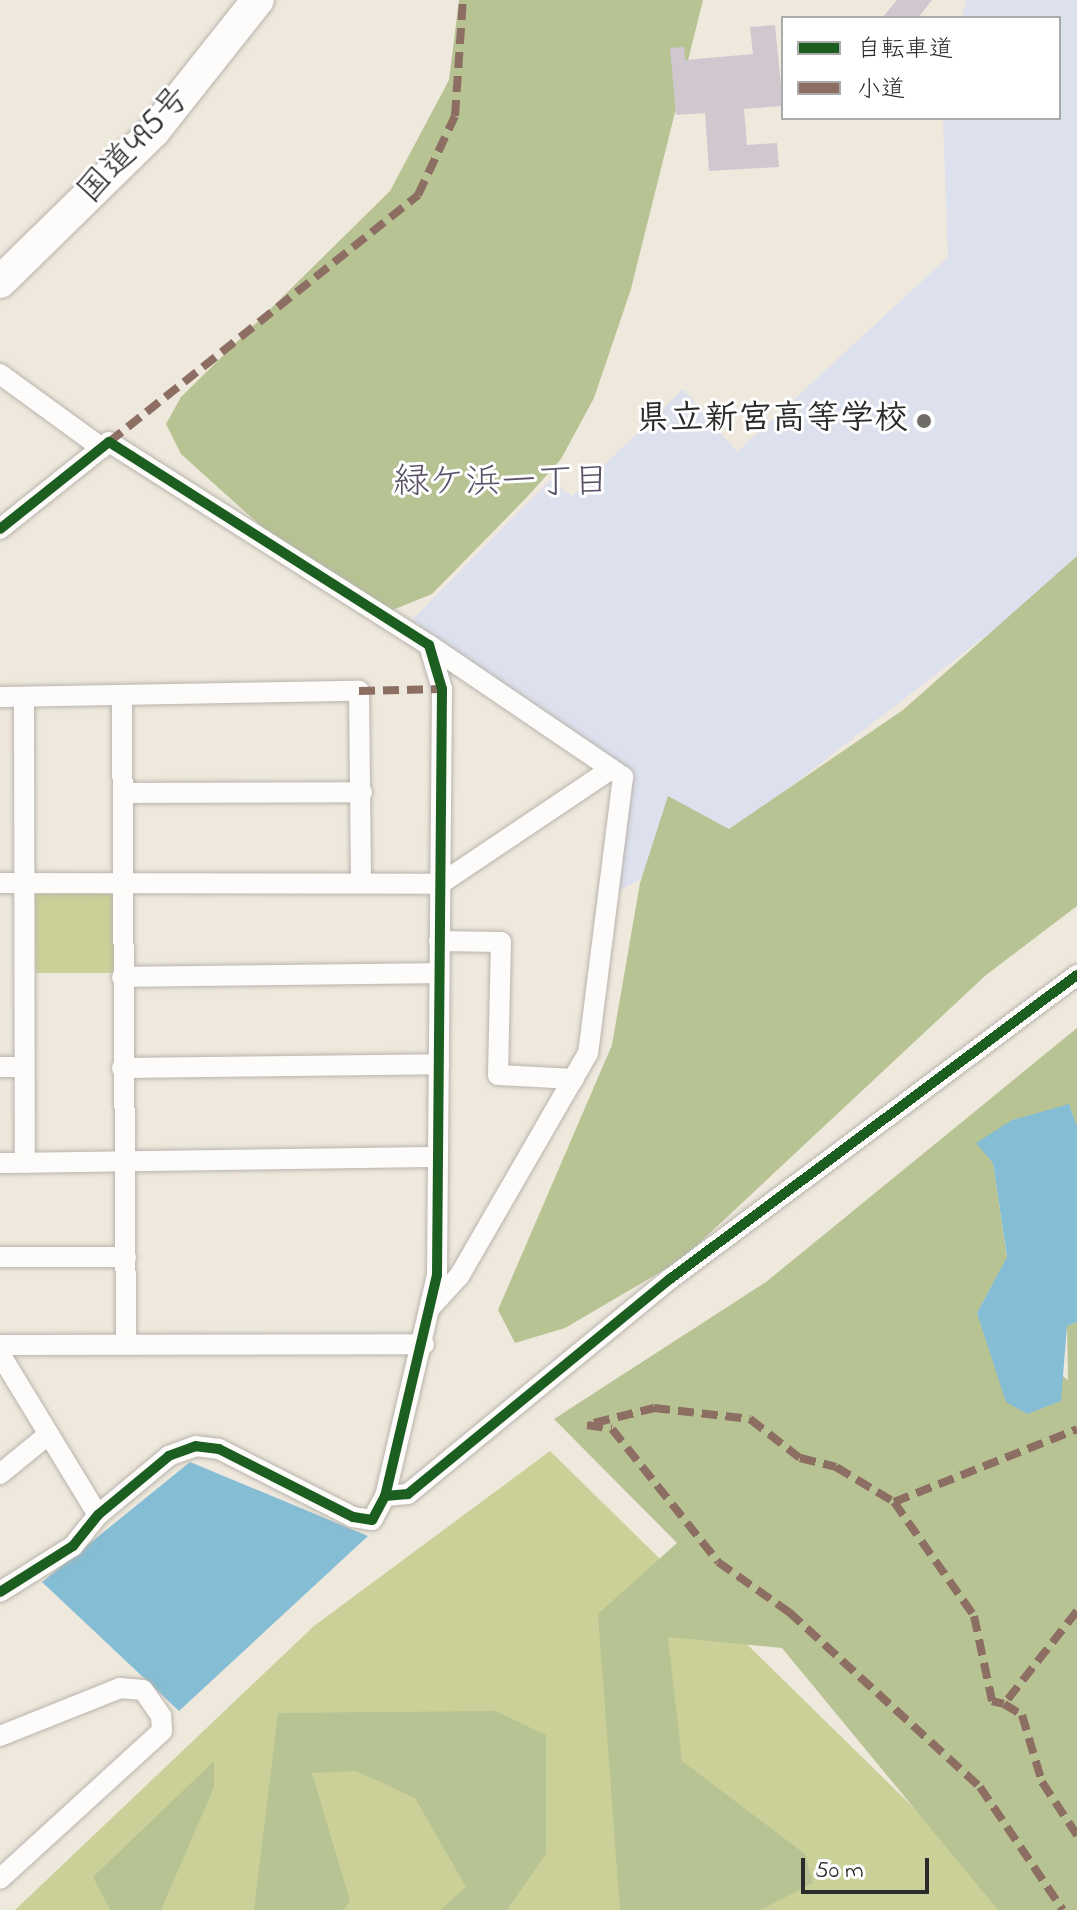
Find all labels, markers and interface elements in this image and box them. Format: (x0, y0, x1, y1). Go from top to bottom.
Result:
legend (781, 16, 1061, 120)
text: 自転車道 (857, 33, 953, 68)
text: 小道 (857, 73, 905, 108)
street label: 国道495号 (70, 79, 200, 213)
place label: 県立新宮高等学校 (636, 401, 908, 441)
marker: 県立新宮高等学校 (915, 412, 933, 430)
district label: 緑ケ浜一丁目 (393, 462, 609, 506)
scale bar (805, 1842, 933, 1892)
text: 50 m (815, 1854, 864, 1889)

